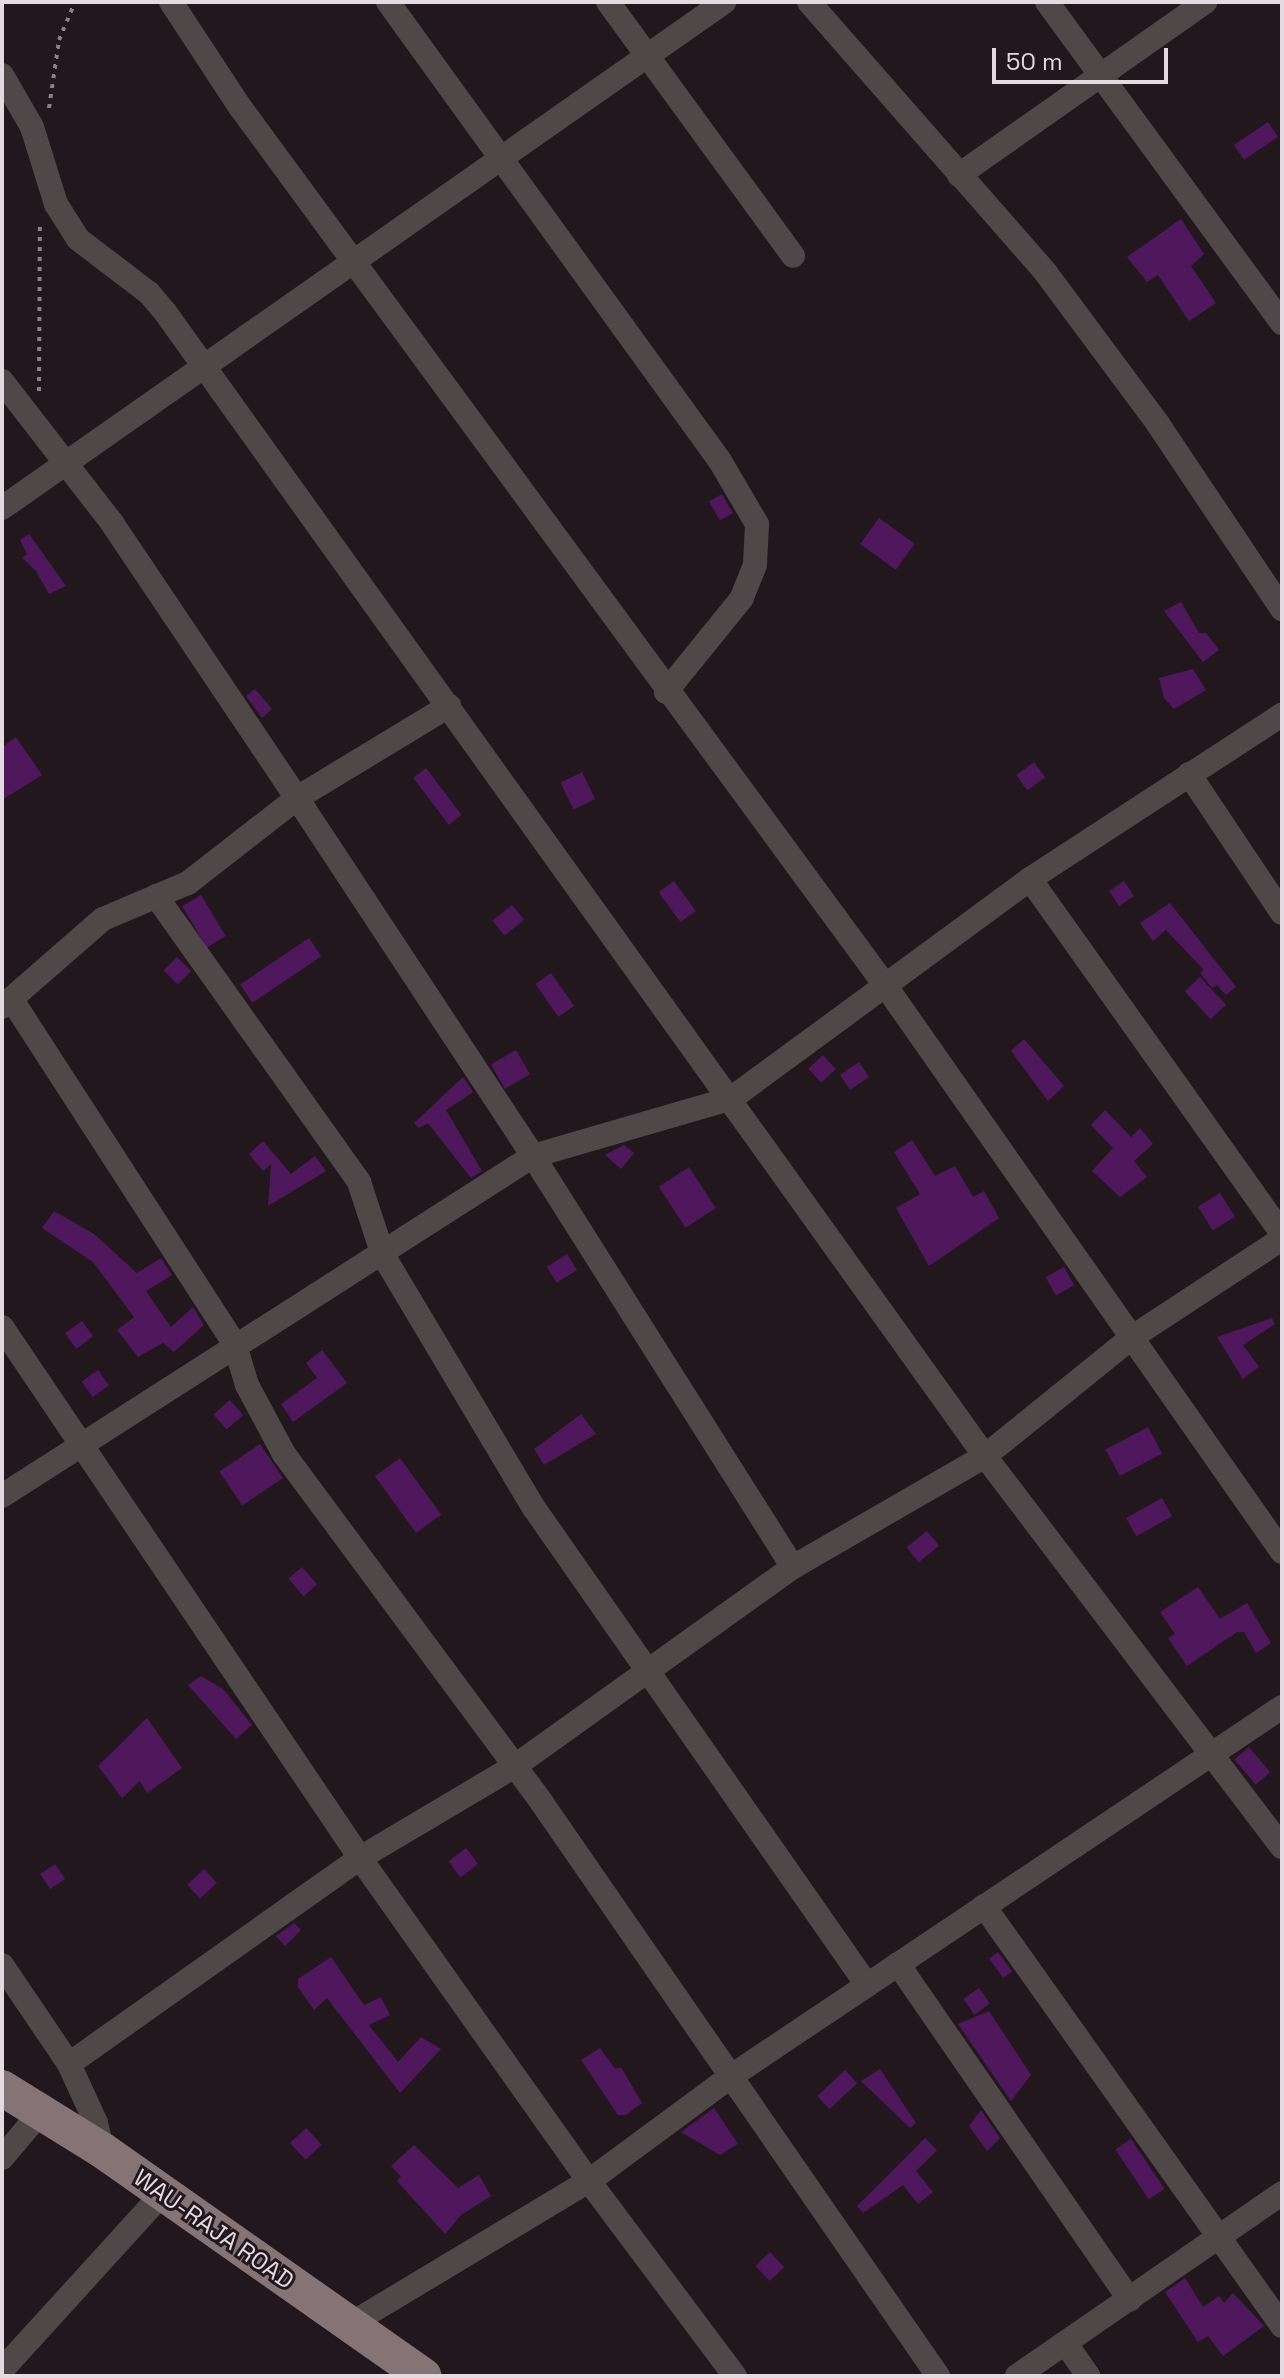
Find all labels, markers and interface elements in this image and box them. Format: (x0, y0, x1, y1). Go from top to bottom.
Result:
scale bar (996, 32, 1172, 82)
text: 50 m (1006, 46, 1063, 77)
street label: WAU-RAJA ROAD (128, 2163, 300, 2295)

